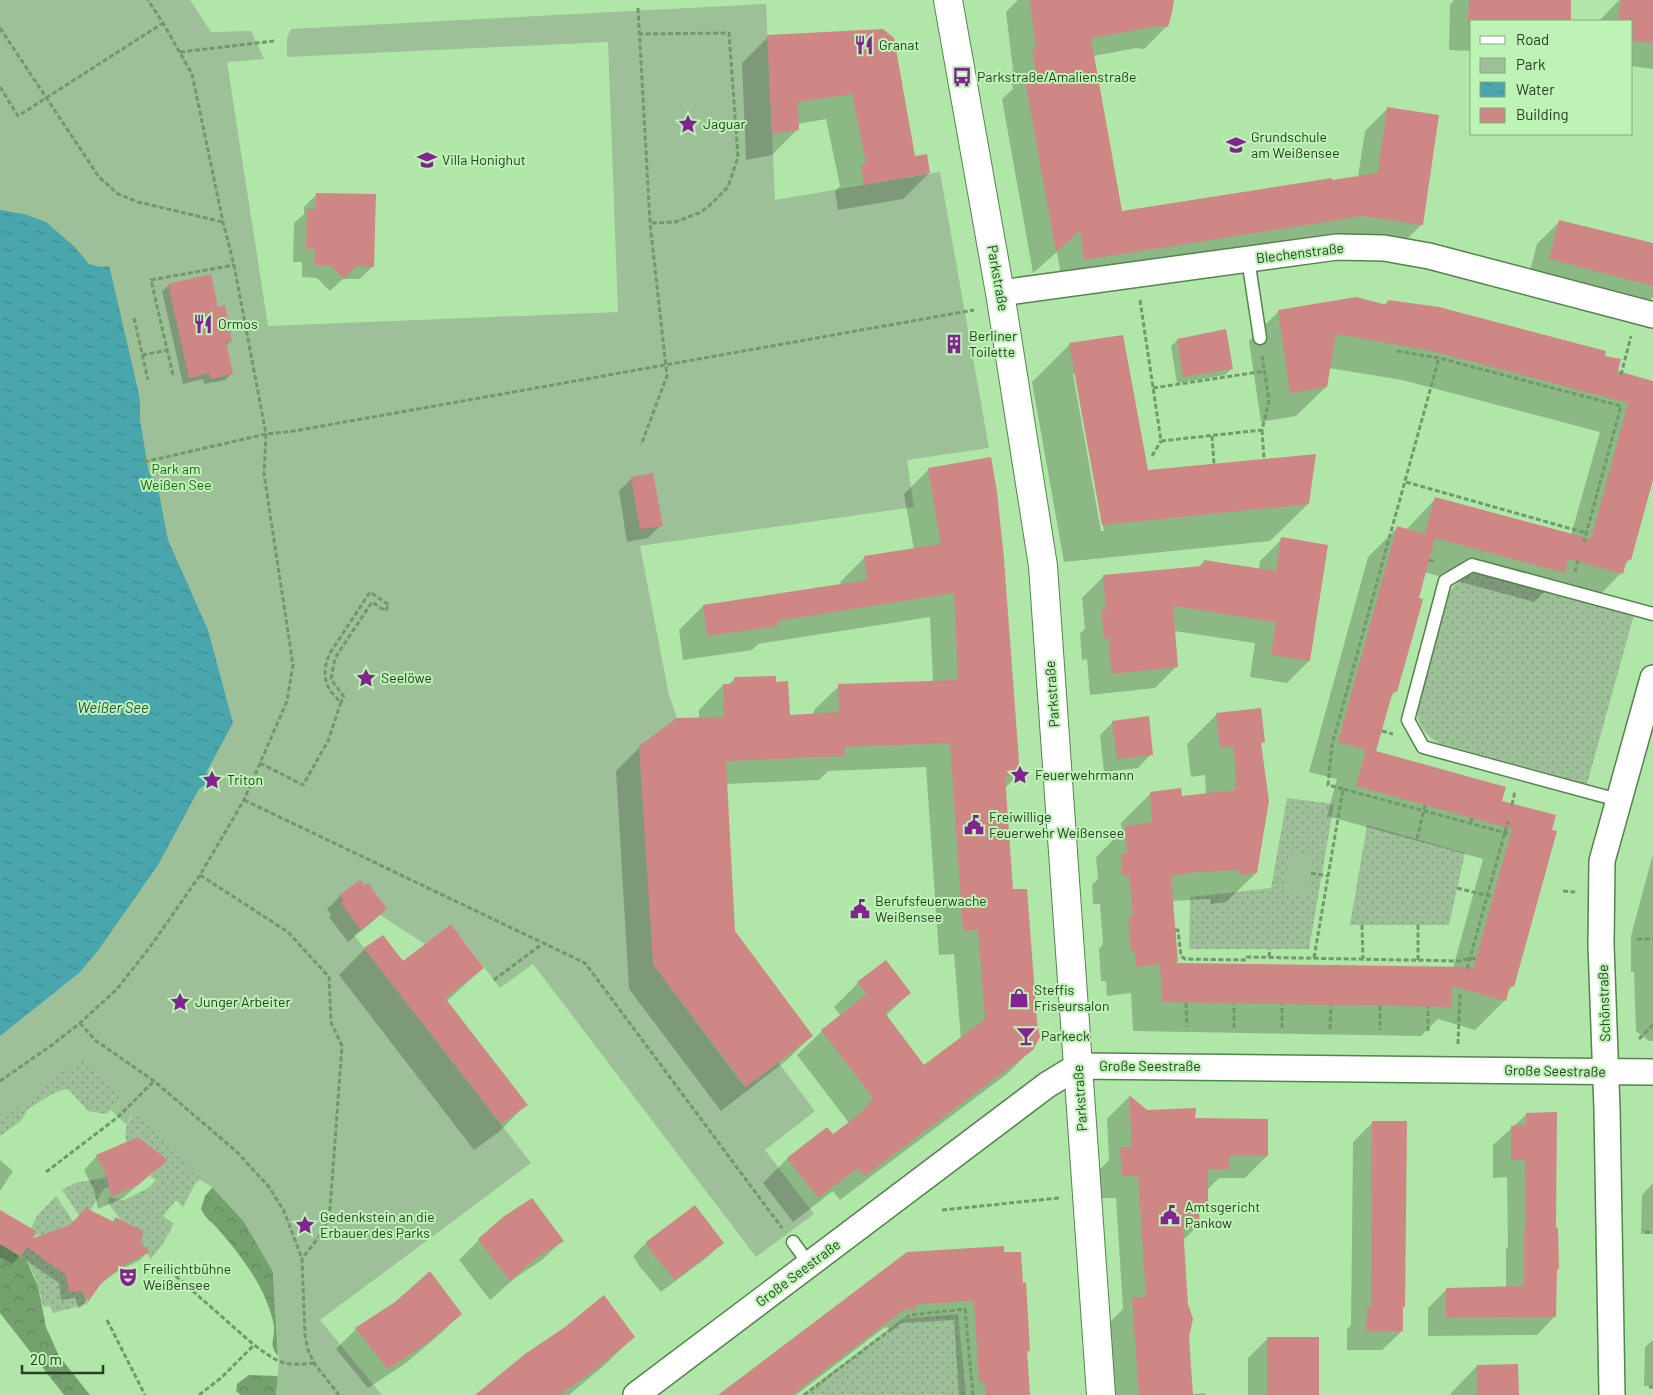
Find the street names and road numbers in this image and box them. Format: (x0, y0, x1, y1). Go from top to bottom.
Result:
street label: Blechenstraße (1255, 239, 1345, 266)
street label: Parkstraße (984, 244, 1013, 312)
street label: Parkstraße (1041, 660, 1062, 728)
street label: Schönstraße (1594, 964, 1613, 1042)
street label: Große Seestraße (1099, 1057, 1201, 1074)
street label: Große Seestraße (1504, 1061, 1606, 1080)
street label: Parkstraße (1069, 1064, 1090, 1132)
street label: Große Seestraße (752, 1235, 843, 1310)

